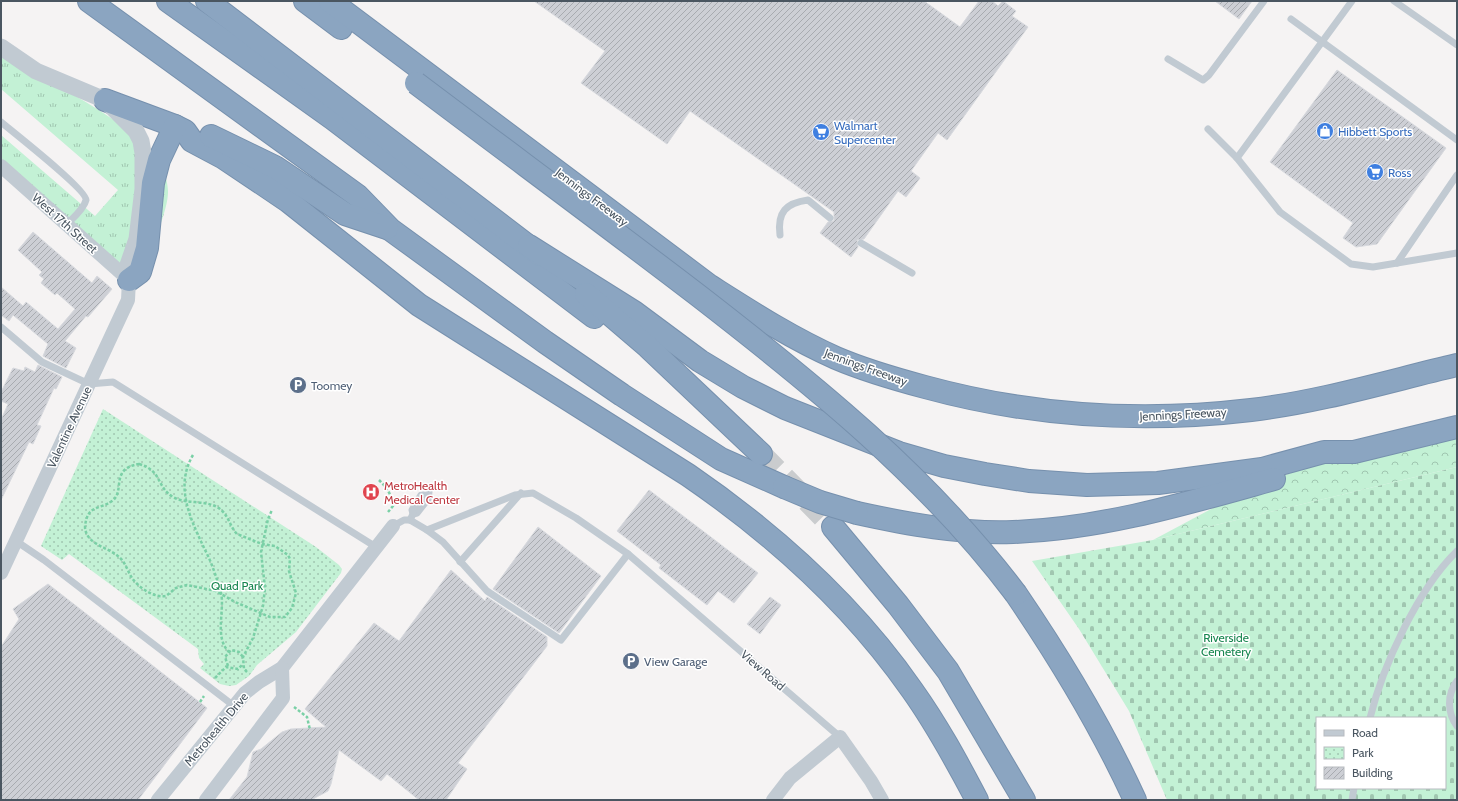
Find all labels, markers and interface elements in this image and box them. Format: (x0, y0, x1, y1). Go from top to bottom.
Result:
place label: Walmart Supercenter (834, 118, 896, 147)
shop icon: Hibbett Sports (1315, 121, 1335, 141)
supermarket icon: Walmart Supercenter (811, 122, 831, 142)
place label: Hibbett Sports (1338, 124, 1412, 139)
supermarket icon: Ross (1365, 162, 1385, 182)
street label: Jennings Freeway (552, 164, 631, 229)
place label: Ross (1388, 165, 1412, 180)
street label: West 17th Street (29, 190, 101, 256)
street label: Jennings Freeway (822, 345, 910, 389)
parking icon: Toomey (288, 375, 308, 395)
place label: Toomey (311, 378, 352, 393)
street label: Valentine Avenue (44, 384, 94, 470)
street label: Jennings Freeway (1138, 404, 1227, 424)
place label: MetroHealth Medical Center (384, 478, 460, 507)
hospital icon: MetroHealth Medical Center (361, 482, 381, 502)
park label: Quad Park (211, 578, 264, 593)
park label: Riverside Cemetery (1201, 630, 1251, 659)
street label: View Road (738, 647, 788, 693)
parking icon: View Garage (621, 651, 641, 671)
place label: View Garage (644, 654, 707, 669)
street label: Metrohealth Drive (181, 689, 251, 769)
legend (1316, 717, 1446, 789)
text: Road (1352, 725, 1378, 740)
text: Park (1352, 745, 1374, 760)
text: Building (1352, 765, 1394, 780)

